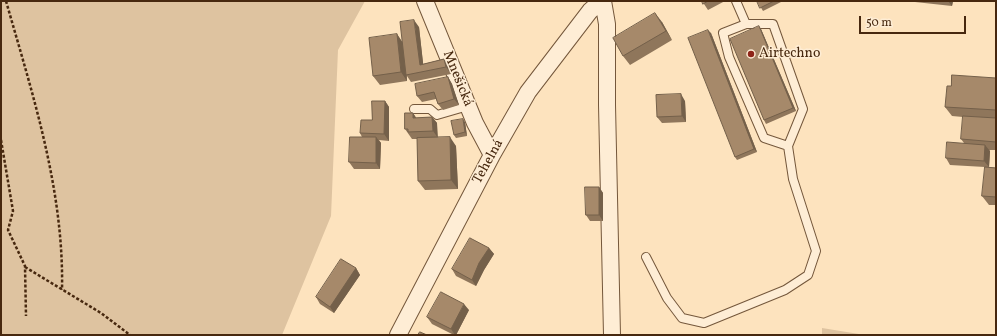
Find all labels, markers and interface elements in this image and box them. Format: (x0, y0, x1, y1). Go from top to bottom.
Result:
scale bar (861, 8, 968, 34)
text: 50 m (866, 15, 892, 31)
place label: Airtechno (759, 46, 820, 62)
street label: Mnešická (438, 49, 476, 109)
marker: Airtechno (746, 49, 756, 59)
street label: Tehelná (470, 137, 508, 187)

